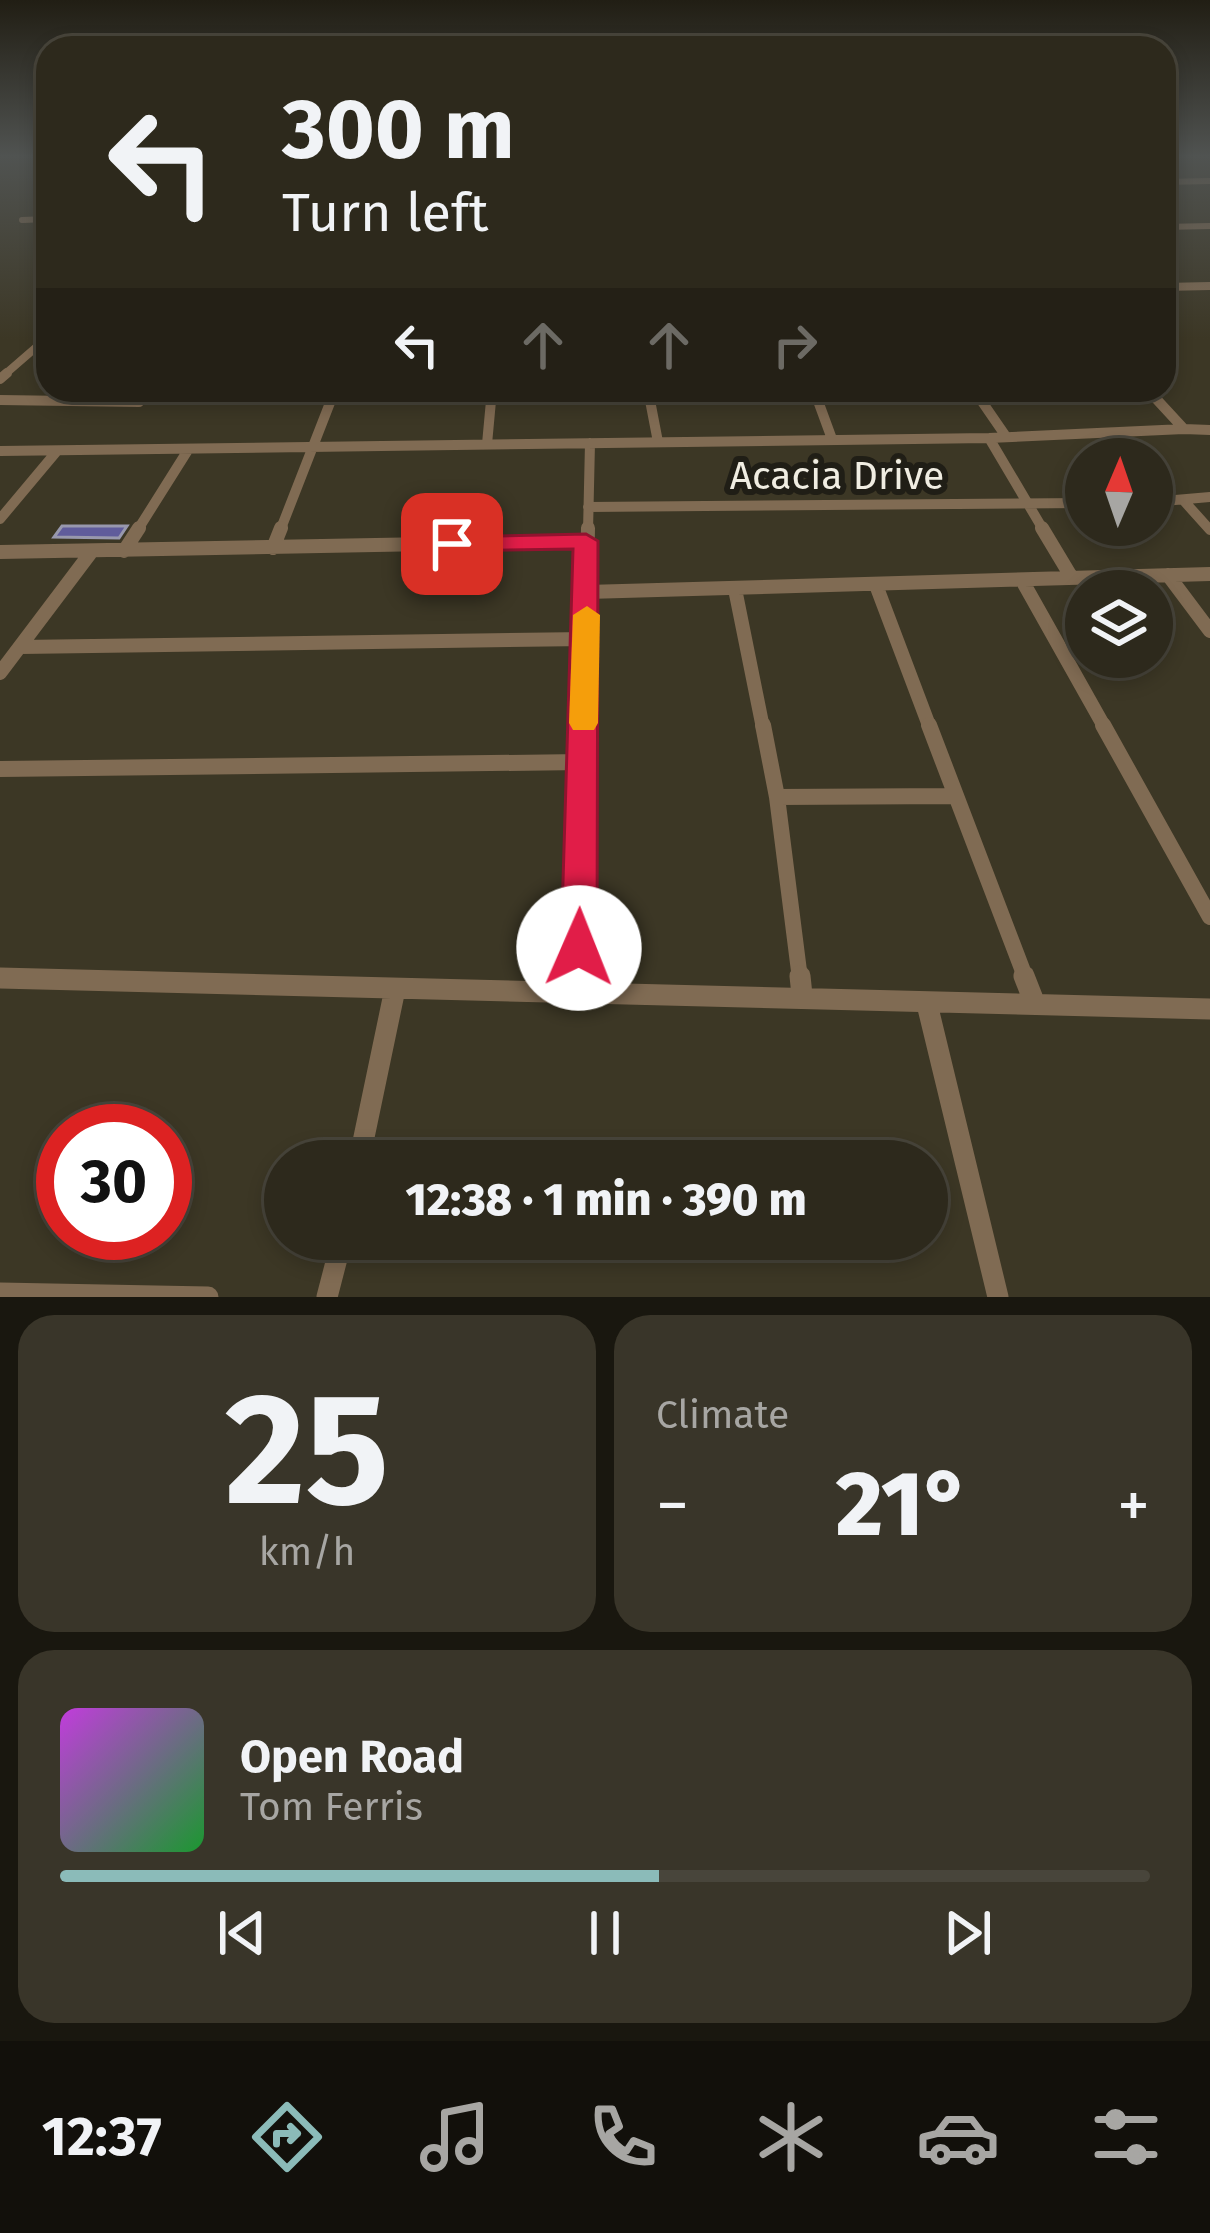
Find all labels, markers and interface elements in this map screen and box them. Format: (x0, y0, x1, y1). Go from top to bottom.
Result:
text: 300 m (282, 79, 515, 180)
icon: left (84, 84, 240, 240)
text: Turn left (282, 181, 489, 245)
icon: left (384, 312, 450, 378)
icon: ahead (510, 312, 576, 378)
icon: ahead (636, 312, 702, 378)
icon: right (762, 312, 828, 378)
north arrow (1065, 438, 1173, 546)
map controls (1065, 438, 1173, 678)
street label: Acacia Drive (730, 453, 944, 499)
pin (401, 493, 503, 595)
icon: arrive (419, 511, 485, 577)
button: layers (1065, 570, 1173, 678)
position arrow (516, 885, 642, 1011)
speed limit sign: 30 (36, 1104, 192, 1260)
text: 12:38 · 1 min · 390 m (406, 1173, 807, 1227)
text: 25 (225, 1357, 389, 1544)
text: Climate (656, 1392, 789, 1438)
text: 21° (836, 1451, 970, 1559)
text: − (656, 1466, 689, 1545)
text: + (1117, 1466, 1150, 1545)
text: km/h (259, 1529, 355, 1575)
text: Open Road (240, 1730, 464, 1784)
text: Tom Ferris (240, 1784, 423, 1830)
icon: previous (209, 1900, 275, 1966)
icon: pause (572, 1900, 638, 1966)
icon: next (935, 1900, 1001, 1966)
icon: directions (245, 2095, 329, 2179)
icon: music (413, 2095, 497, 2179)
icon: phone (581, 2095, 665, 2179)
icon: climate (749, 2095, 833, 2179)
icon: car (916, 2095, 1000, 2179)
icon: filters (1084, 2095, 1168, 2179)
text: 12:37 (42, 2105, 162, 2169)

